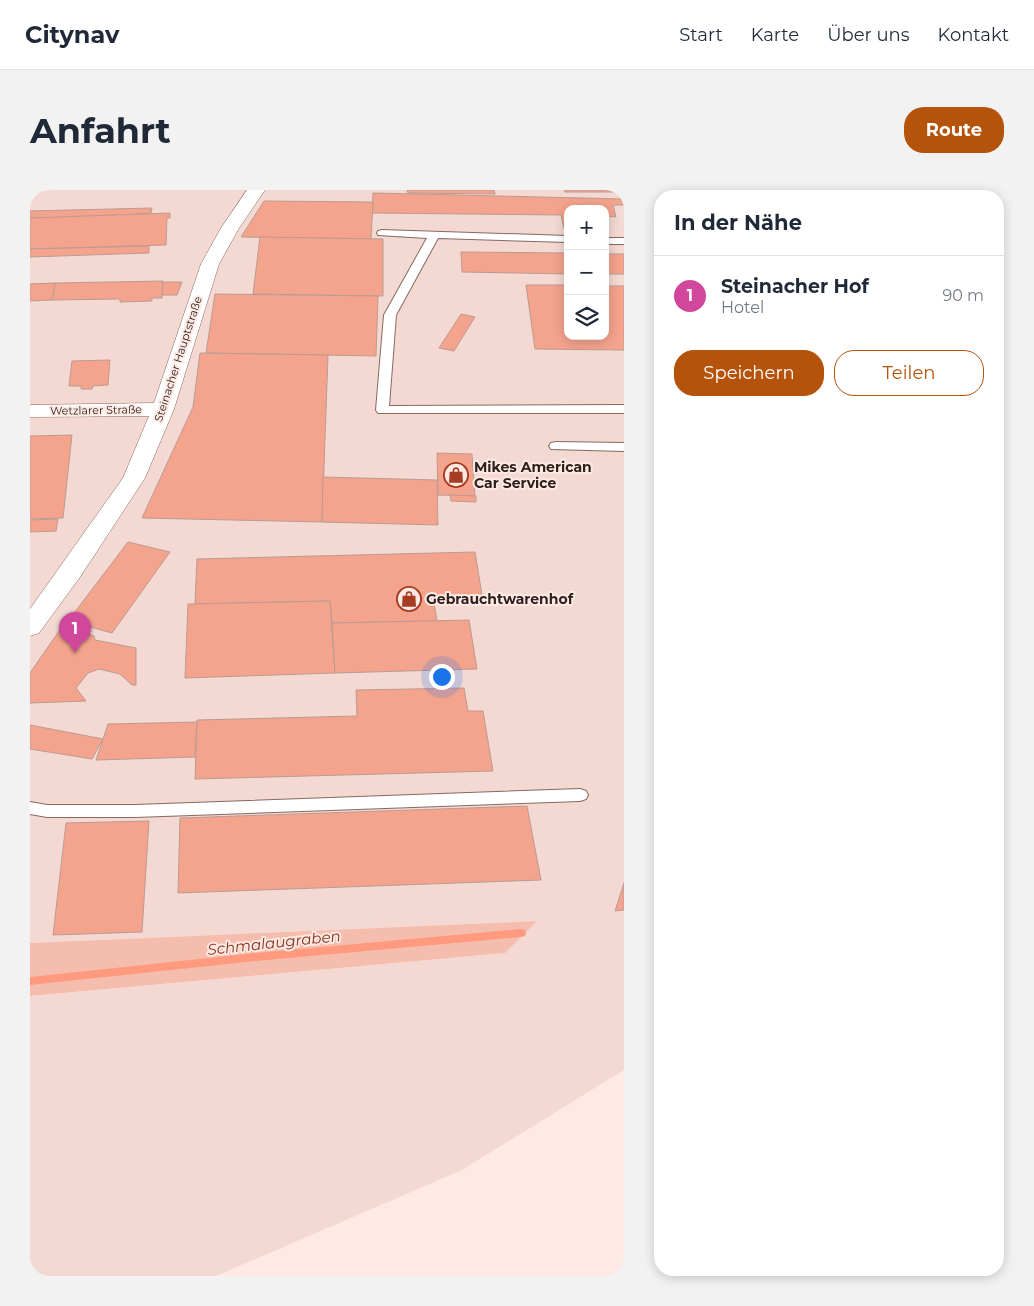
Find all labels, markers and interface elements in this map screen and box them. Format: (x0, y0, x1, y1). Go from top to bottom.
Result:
text: Citynav (25, 20, 119, 49)
text: Start (679, 24, 723, 46)
text: Karte (751, 24, 799, 46)
text: Über uns (827, 24, 910, 46)
text: Kontakt (938, 24, 1009, 46)
button: Route (904, 107, 1004, 153)
text: Anfahrt (30, 109, 171, 152)
map controls (564, 205, 609, 340)
button: + (564, 205, 609, 250)
text: In der Nähe (674, 210, 802, 235)
button: − (564, 250, 609, 295)
text: Steinacher Hof (721, 275, 869, 298)
text: 1 (687, 286, 693, 305)
text: 90 m (942, 286, 984, 305)
street label: Steinacher Hauptstraße (151, 294, 205, 423)
button: layers (564, 295, 609, 340)
text: Hotel (721, 298, 764, 317)
button: Speichern (674, 350, 824, 396)
button: Teilen (834, 350, 984, 396)
street label: Wetzlarer Straße (50, 402, 142, 418)
place label: Mikes American Car Service (474, 458, 592, 492)
shop icon: Mikes American Car Service (443, 462, 469, 488)
shop icon: Gebrauchtwarenhof (396, 586, 422, 612)
place label: Gebrauchtwarenhof (426, 590, 574, 608)
pin: 1 (59, 612, 91, 653)
your location (429, 664, 455, 690)
water label: Schmalaugraben (206, 926, 341, 959)

